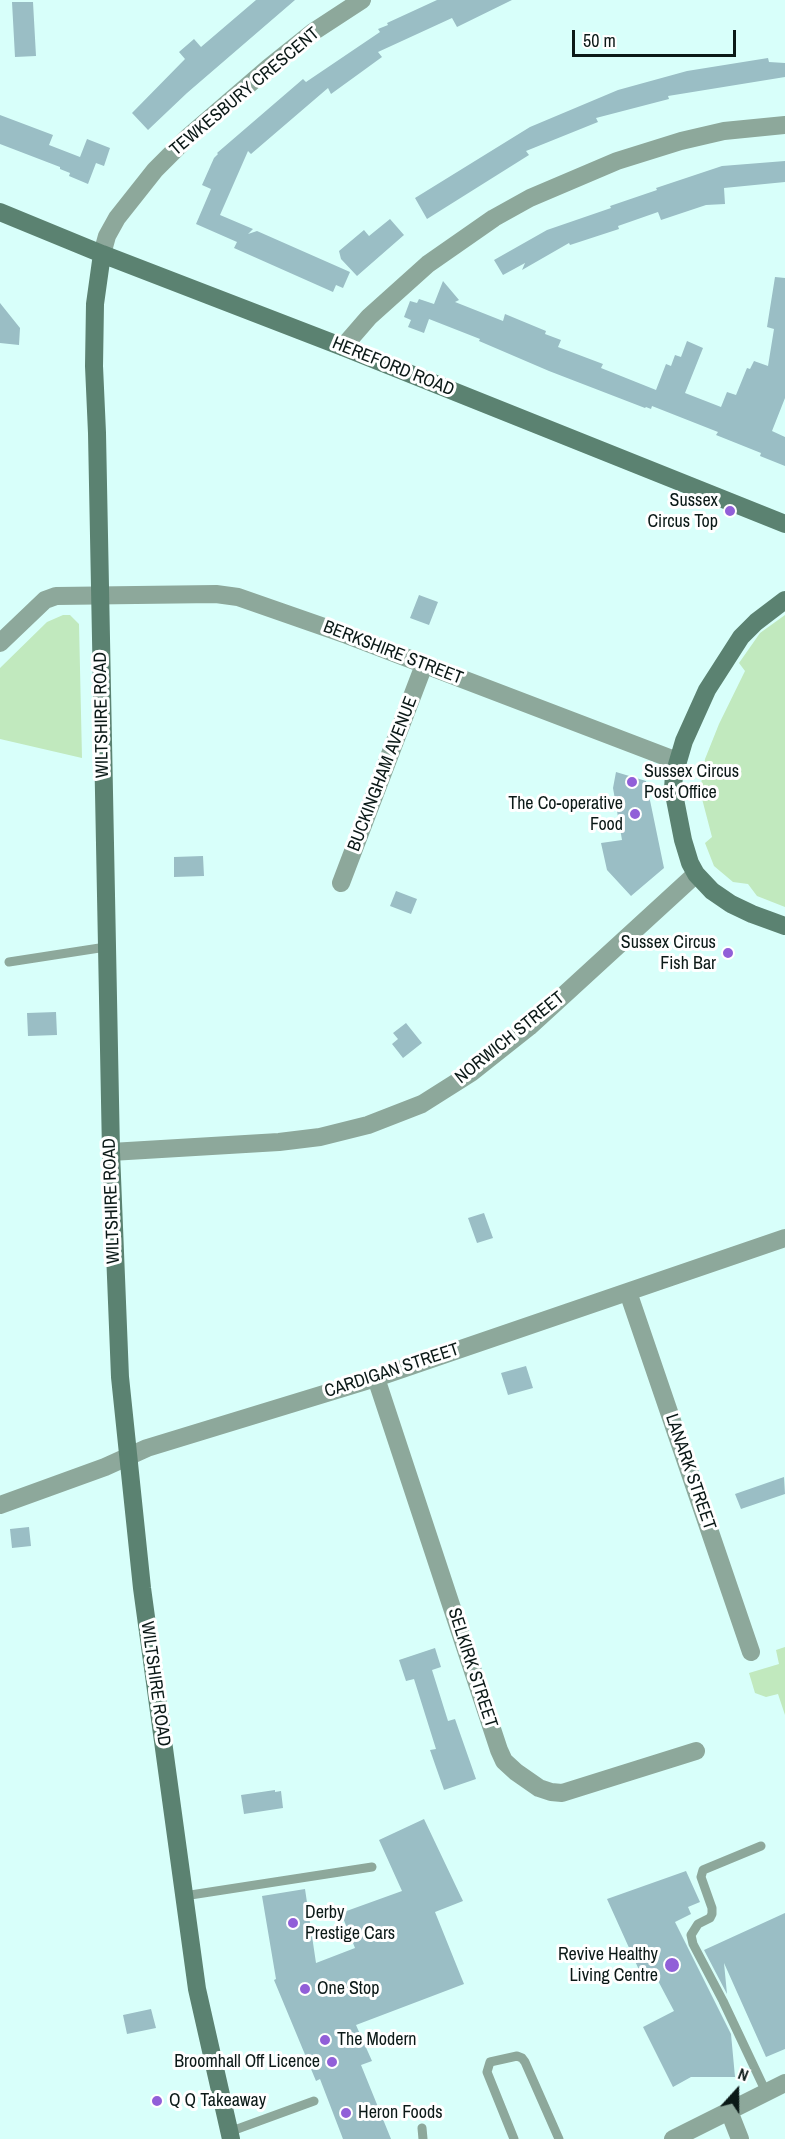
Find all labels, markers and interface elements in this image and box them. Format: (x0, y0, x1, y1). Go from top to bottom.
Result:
scale bar (575, 18, 738, 56)
street label: TEWKESBURY CRESCENT (166, 23, 324, 161)
text: 50 m (583, 28, 616, 53)
street label: HEREFORD ROAD (329, 333, 457, 401)
place label: Sussex Circus Top (647, 490, 718, 532)
marker: Sussex Circus Top (723, 504, 737, 518)
street label: BERKSHIRE STREET (320, 616, 466, 690)
street label: WILTSHIRE ROAD (90, 652, 114, 778)
street label: BUCKINGHAM AVENUE (344, 694, 422, 854)
place label: Sussex Circus Post Office (644, 761, 739, 804)
marker: Sussex Circus Post Office (625, 775, 639, 789)
place label: The Co-operative Food (508, 793, 623, 836)
marker: The Co-operative Food (628, 807, 642, 821)
place label: Sussex Circus Fish Bar (621, 932, 716, 974)
marker: Sussex Circus Fish Bar (721, 946, 735, 960)
street label: NORWICH STREET (451, 987, 569, 1089)
street label: WILTSHIRE ROAD (99, 1138, 125, 1264)
street label: CARDIGAN STREET (322, 1339, 462, 1403)
street label: LANARK STREET (660, 1411, 720, 1533)
street label: SELKIRK STREET (442, 1605, 502, 1731)
street label: WILTSHIRE ROAD (136, 1620, 174, 1748)
place label: Derby Prestige Cars (305, 1902, 395, 1944)
marker: Derby Prestige Cars (286, 1916, 300, 1930)
place label: Revive Healthy Living Centre (558, 1944, 658, 1986)
marker: Revive Healthy Living Centre (663, 1956, 681, 1974)
place label: One Stop (317, 1978, 379, 2000)
marker: One Stop (298, 1982, 312, 1996)
place label: The Modern (337, 2029, 417, 2051)
marker: The Modern (318, 2033, 332, 2047)
place label: Broomhall Off Licence (174, 2051, 320, 2073)
marker: Broomhall Off Licence (325, 2055, 339, 2069)
north arrow (707, 2061, 767, 2121)
text: N (735, 2062, 752, 2086)
place label: Q Q Takeaway (169, 2090, 266, 2112)
marker: Q Q Takeaway (150, 2094, 164, 2108)
place label: Heron Foods (358, 2102, 443, 2124)
marker: Heron Foods (339, 2106, 353, 2120)

